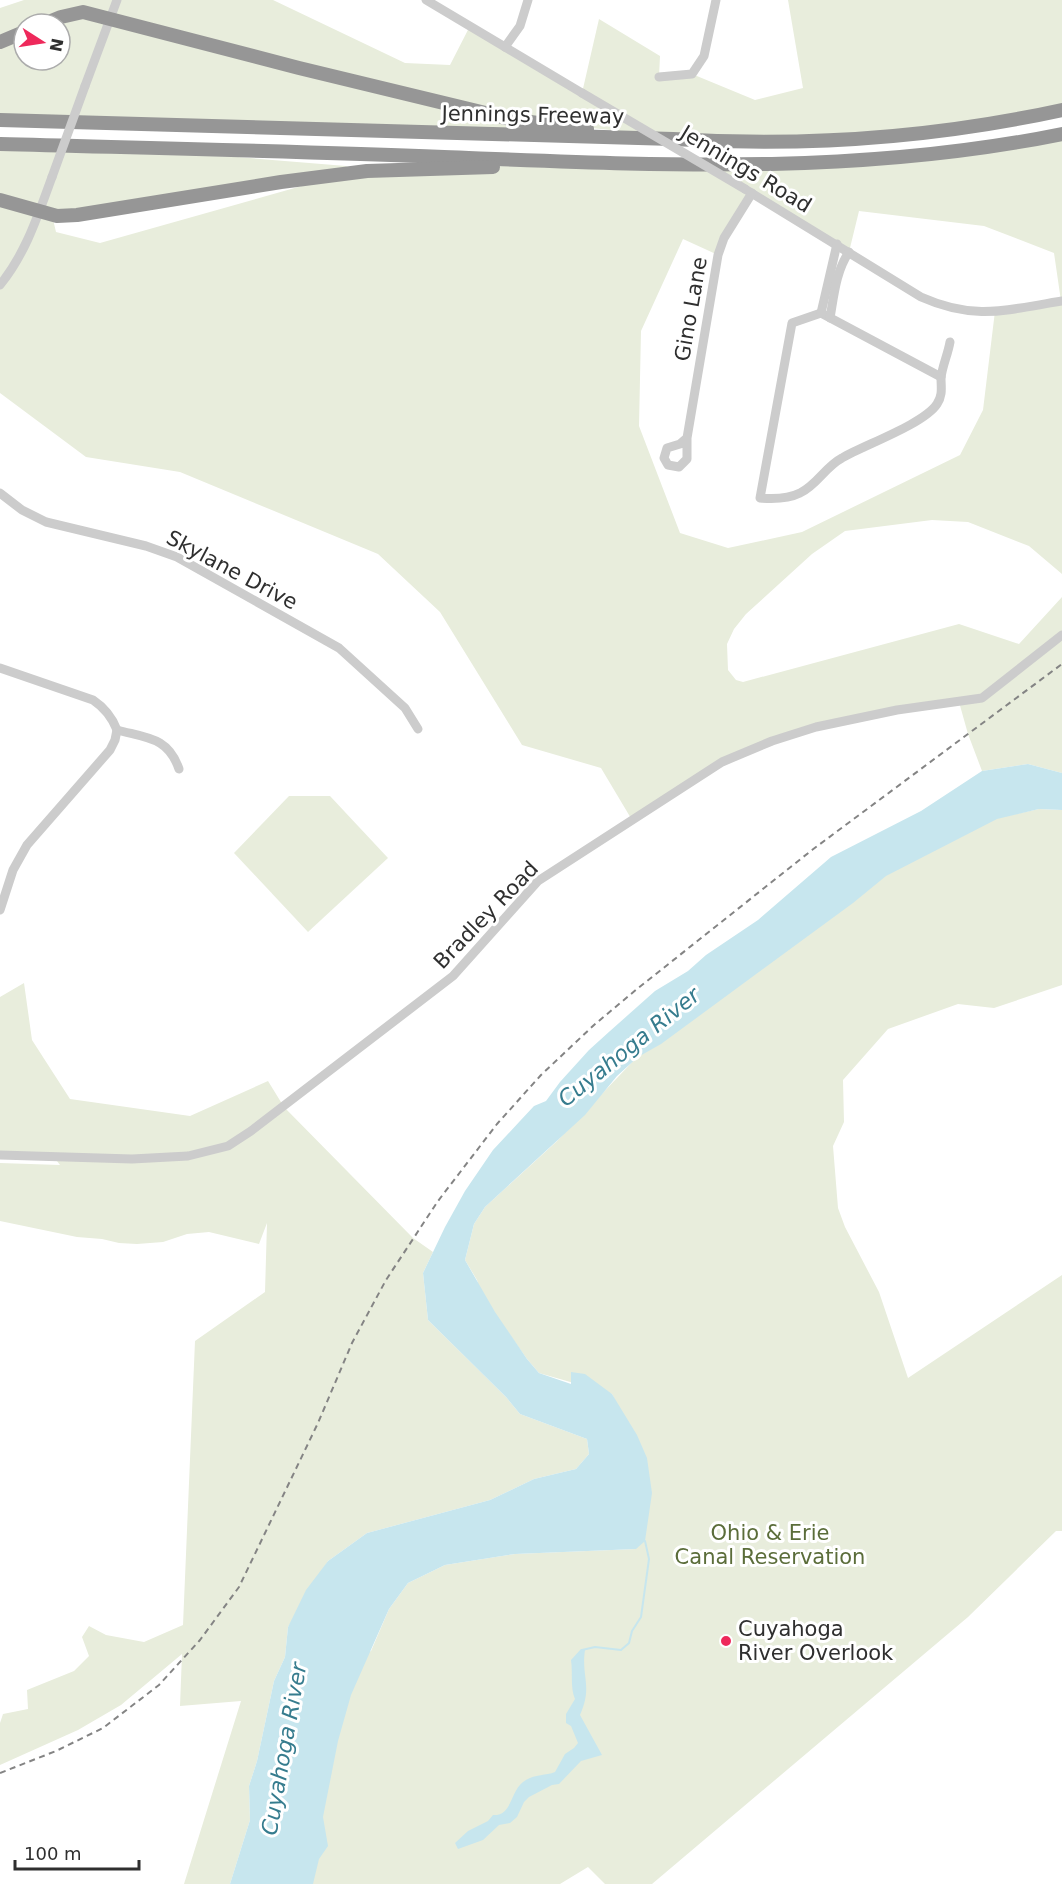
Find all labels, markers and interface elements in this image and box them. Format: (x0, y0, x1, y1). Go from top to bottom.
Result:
north arrow (12, 12, 72, 72)
text: N (45, 36, 67, 54)
street label: Jennings Freeway (439, 101, 625, 129)
street label: Jennings Road (674, 119, 816, 218)
street label: Gino Lane (670, 255, 712, 363)
street label: Skylane Drive (162, 525, 302, 615)
street label: Bradley Road (429, 856, 543, 974)
water label: Cuyahoga River (553, 981, 706, 1112)
park label: Ohio & Erie Canal Reservation (675, 1521, 865, 1569)
place label: Cuyahoga River Overlook (738, 1617, 894, 1665)
marker: Cuyahoga River Overlook (719, 1634, 733, 1648)
water label: Cuyahoga River (257, 1659, 312, 1837)
scale bar (15, 1833, 140, 1871)
text: 100 m (24, 1843, 82, 1864)

